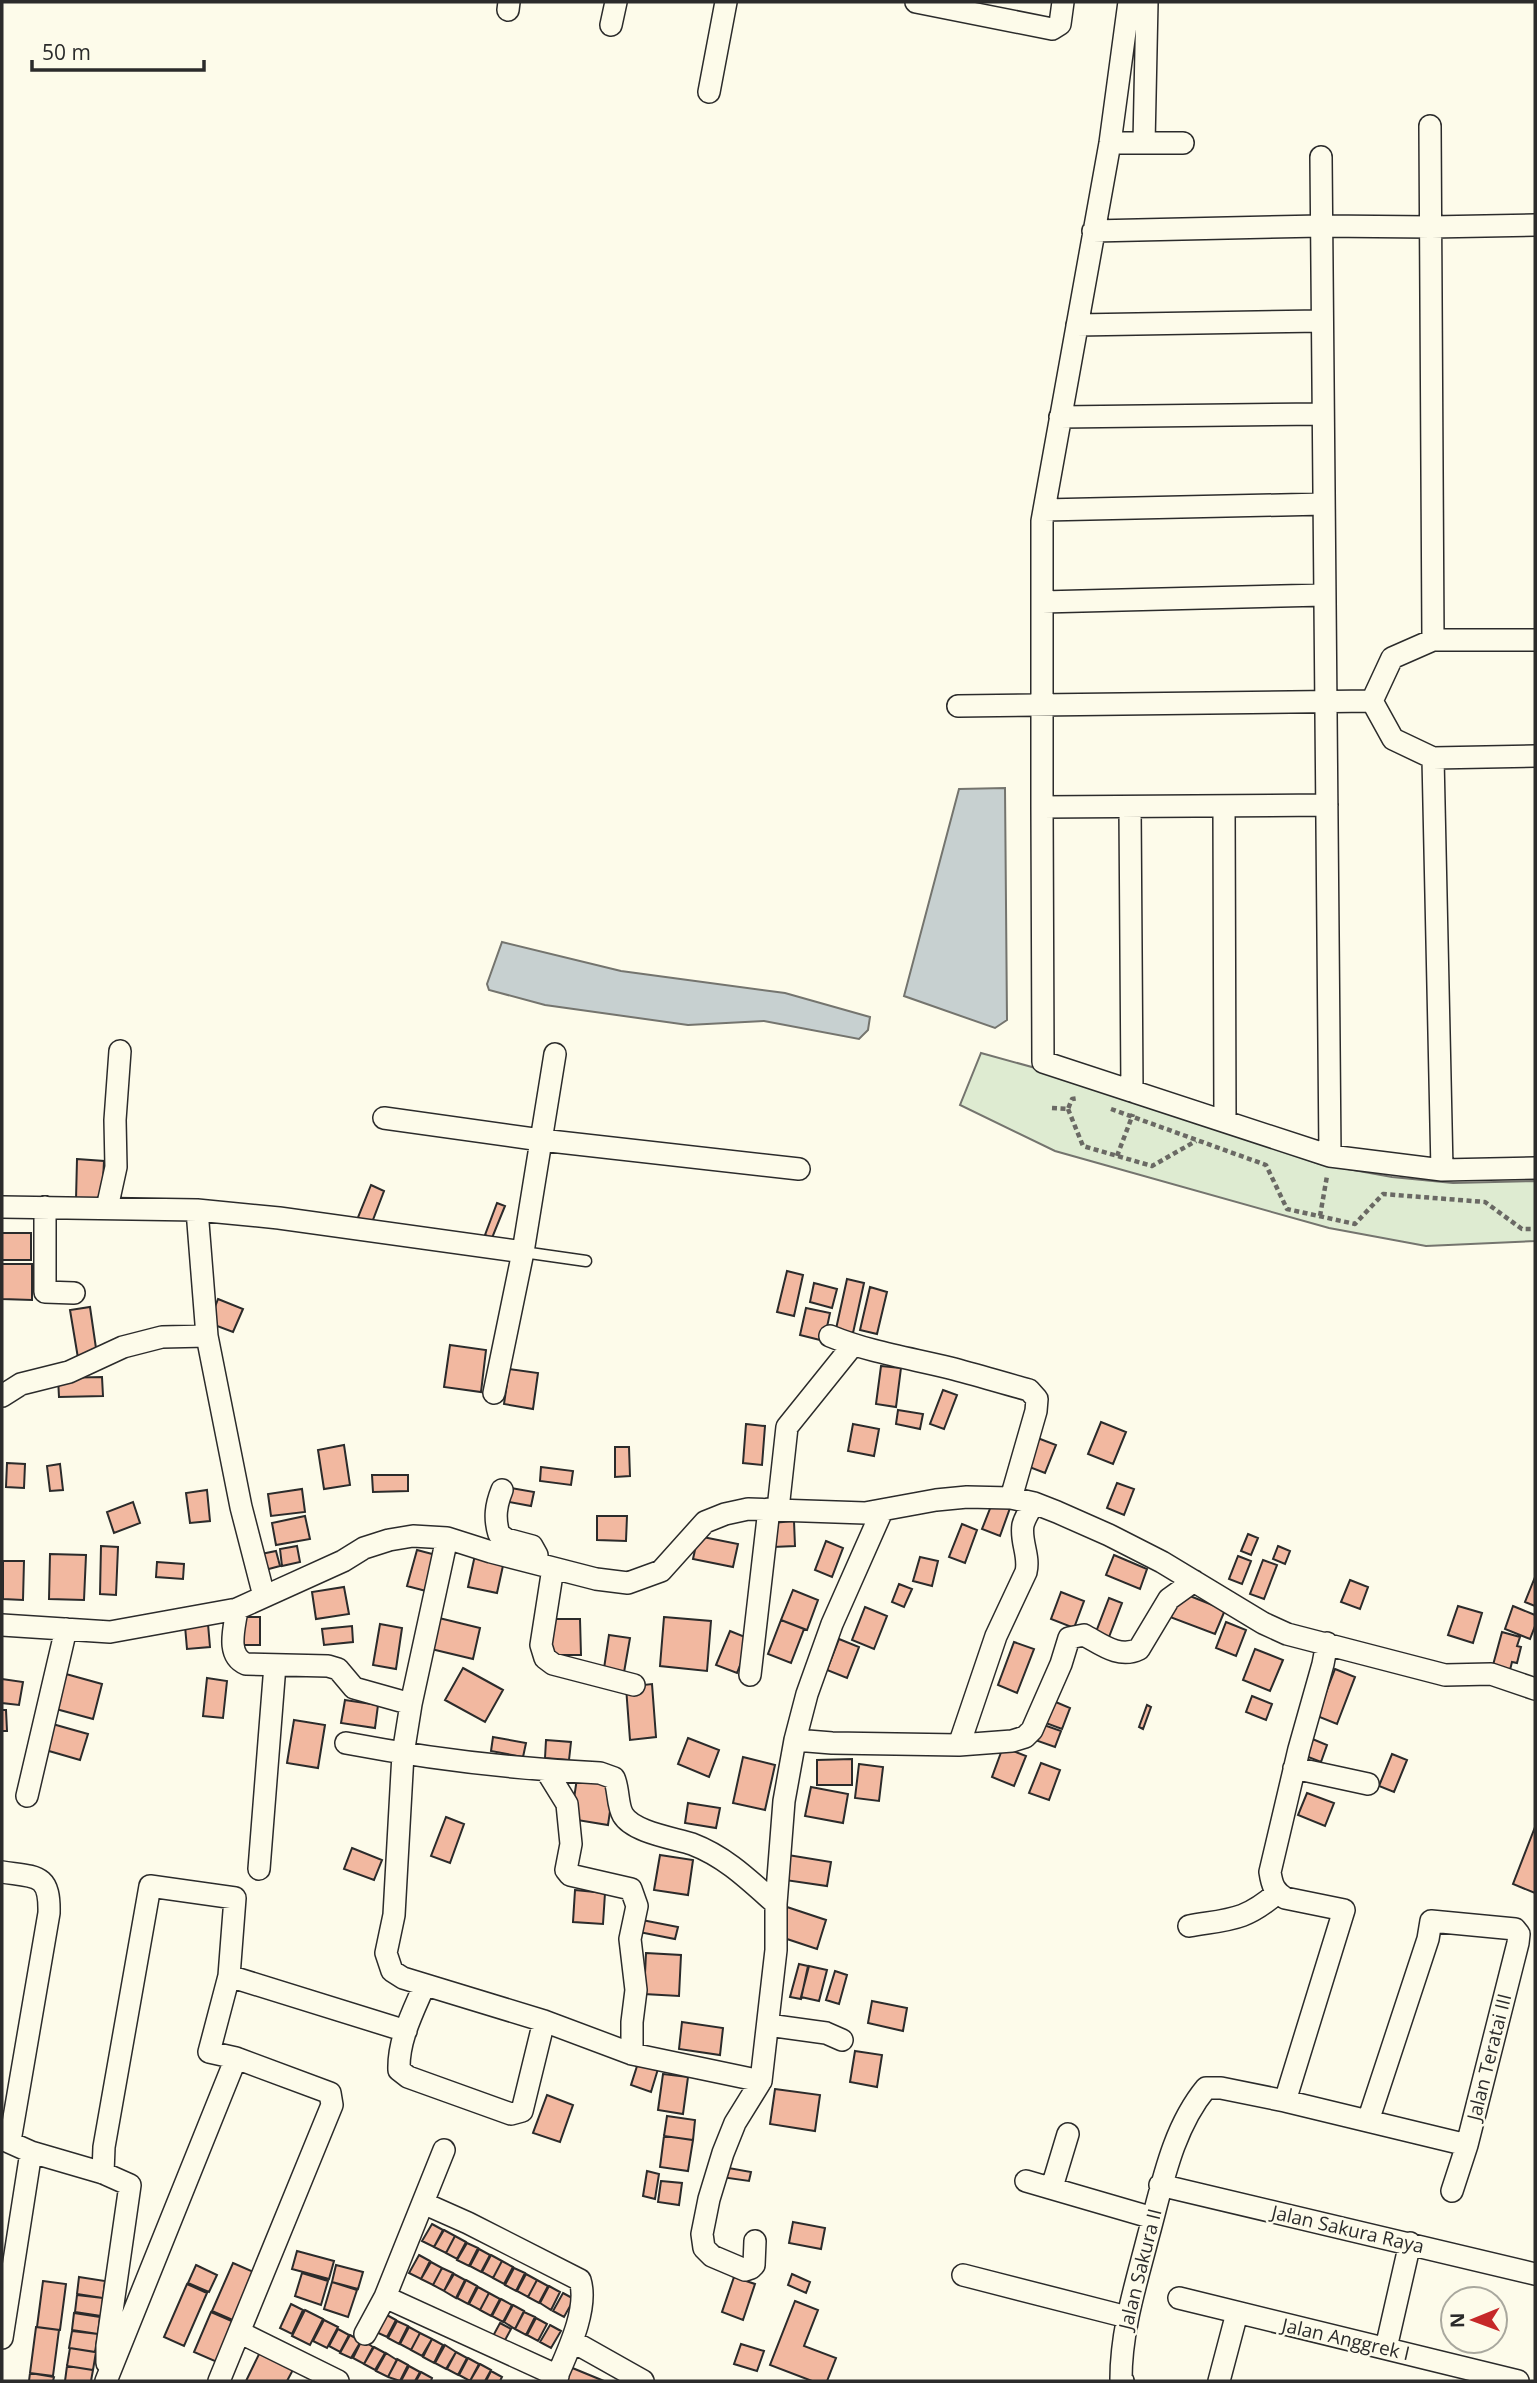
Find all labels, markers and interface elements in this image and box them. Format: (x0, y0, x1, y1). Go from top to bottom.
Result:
scale bar (32, 28, 203, 72)
text: 50 m (42, 38, 91, 66)
street label: Jalan Teratai III (1460, 1991, 1517, 2125)
street label: Jalan Sakura Raya (1267, 2198, 1427, 2259)
street label: Jalan Sakura II (1112, 2206, 1168, 2334)
north arrow (1439, 2285, 1509, 2355)
street label: Jalan Anggrek I (1278, 2311, 1413, 2366)
text: N (1444, 2312, 1470, 2328)

